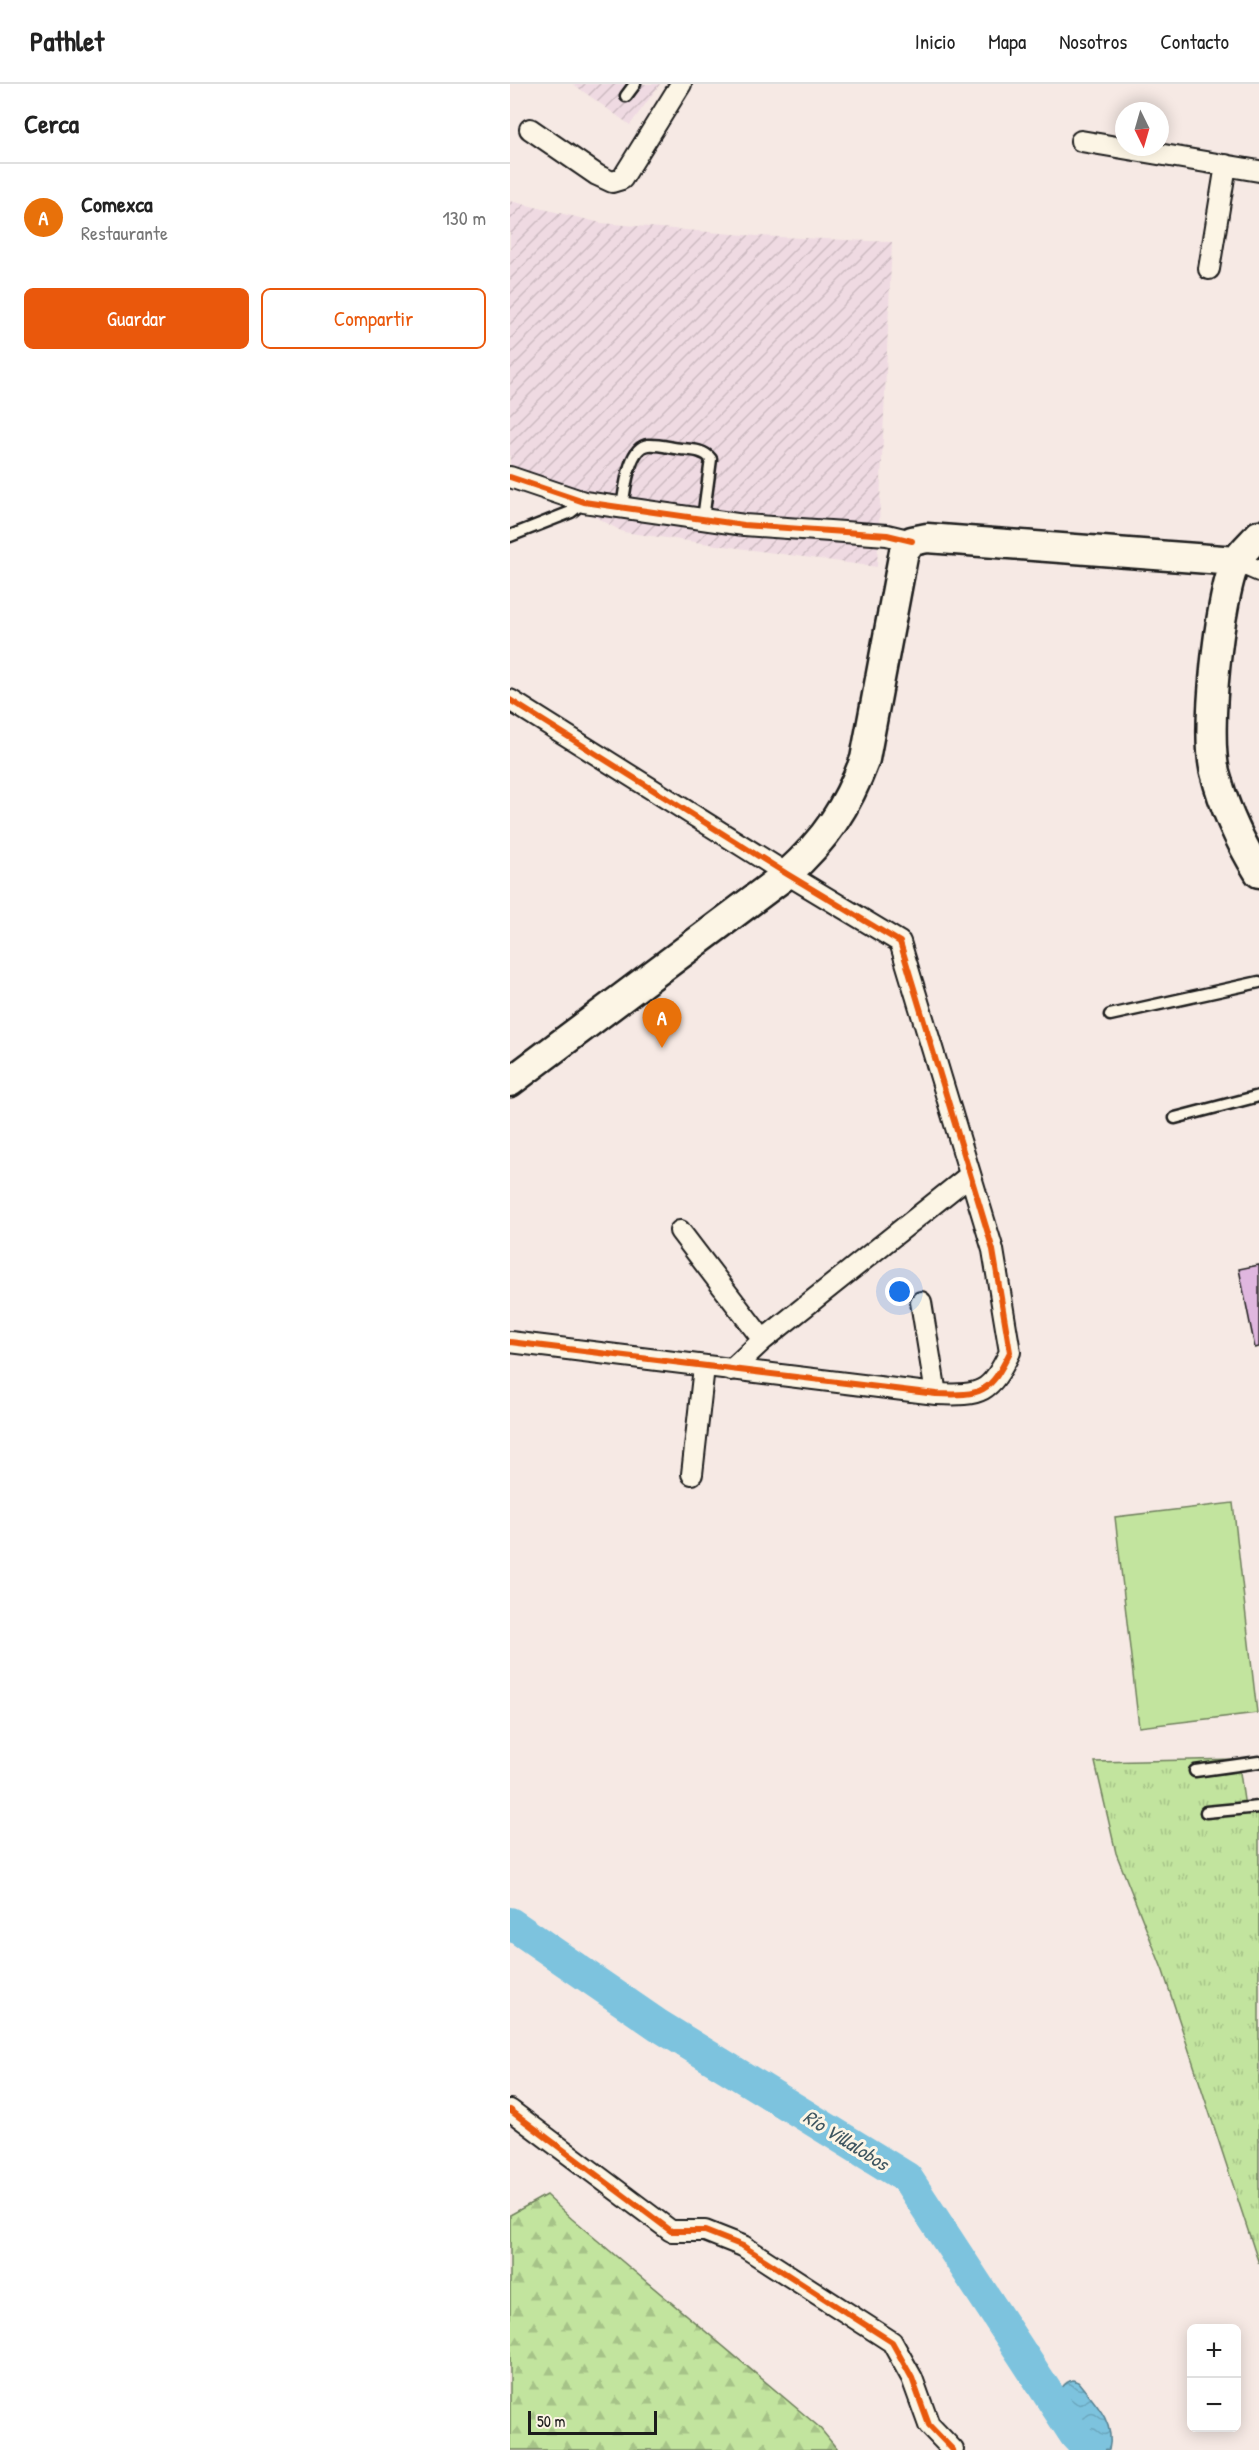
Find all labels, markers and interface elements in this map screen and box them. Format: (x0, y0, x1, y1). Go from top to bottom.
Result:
text: Pathlet (30, 22, 104, 60)
text: Inicio (915, 27, 955, 56)
text: Mapa (988, 27, 1026, 56)
text: Nosotros (1059, 27, 1127, 56)
text: Contacto (1160, 27, 1229, 56)
north arrow (1115, 102, 1169, 156)
text: Cerca (24, 106, 79, 141)
text: Comexca (81, 189, 153, 219)
text: A (39, 204, 48, 231)
text: 130 m (443, 204, 486, 231)
text: Restaurante (81, 219, 168, 246)
button: Guardar (24, 288, 249, 349)
button: Compartir (261, 288, 486, 349)
pin: A (642, 998, 682, 1048)
your location (885, 1277, 914, 1306)
water label: Río Villalobos (798, 2103, 896, 2178)
map controls (1187, 2324, 1241, 2432)
button: + (1187, 2324, 1241, 2378)
button: − (1187, 2378, 1241, 2432)
scale bar (528, 2408, 657, 2436)
text: 50 m (537, 2410, 566, 2432)

